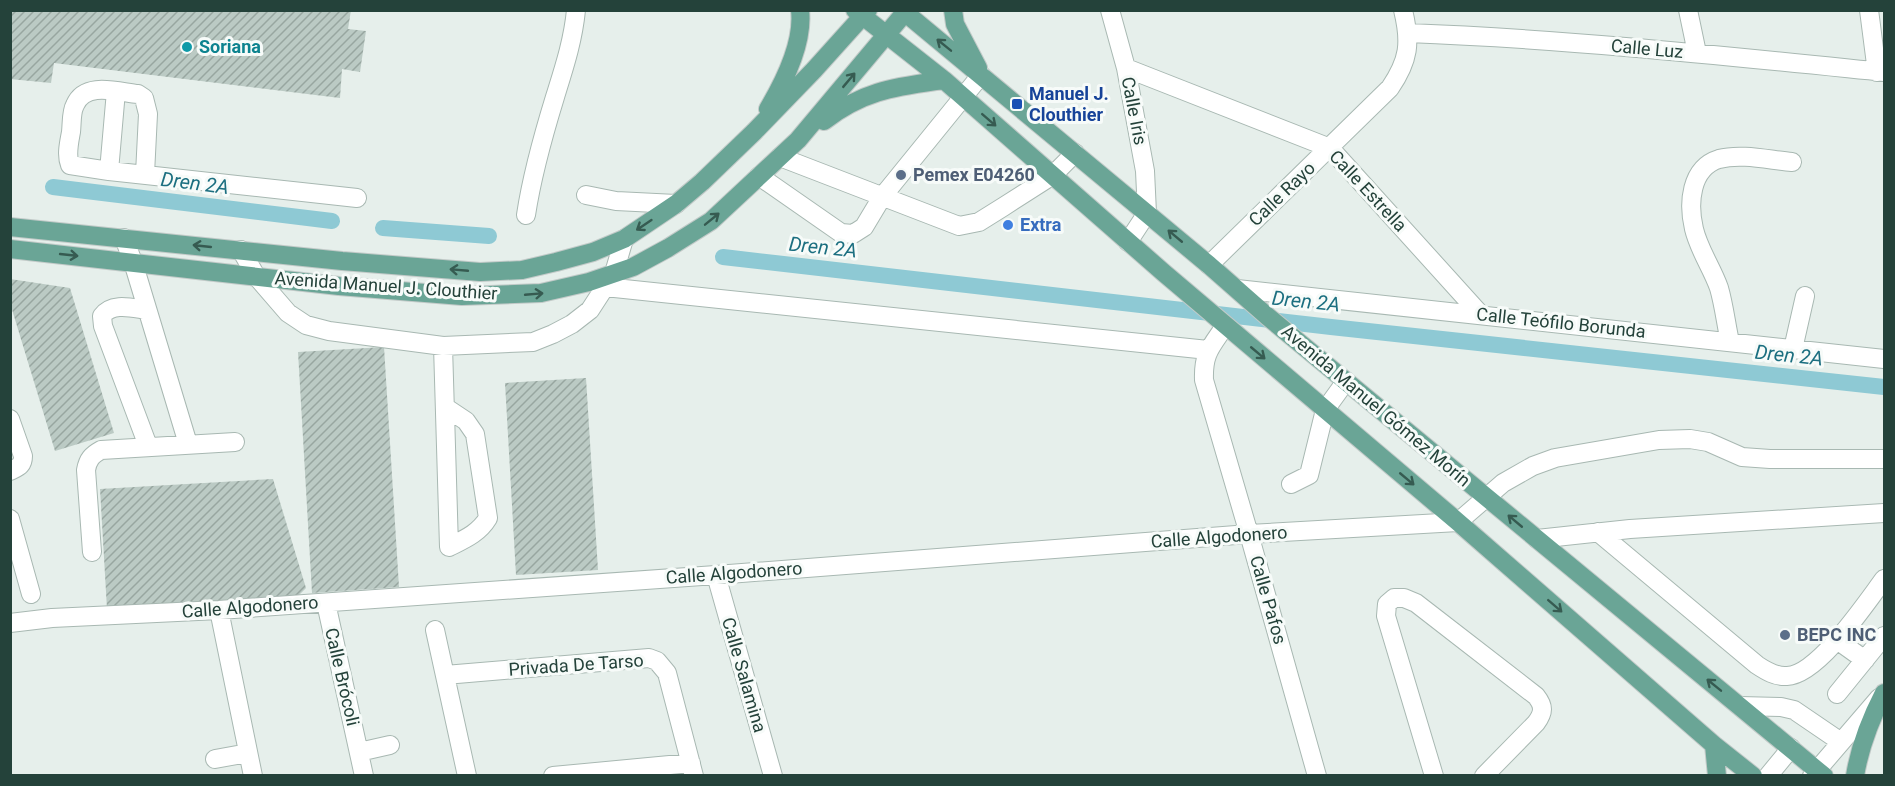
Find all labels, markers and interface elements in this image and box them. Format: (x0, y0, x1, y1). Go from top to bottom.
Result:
street label: Calle Luz (1610, 35, 1684, 62)
place label: Soriana (199, 36, 261, 57)
one-way arrow (937, 38, 952, 52)
marker: Soriana (180, 40, 194, 54)
one-way arrow (842, 72, 855, 88)
street label: Calle Iris (1118, 75, 1151, 147)
place label: Manuel J. Clouthier (1029, 83, 1109, 125)
marker: Manuel J. Clouthier (1010, 97, 1024, 111)
one-way arrow (981, 113, 996, 127)
street label: Calle Estrella (1325, 146, 1411, 236)
street label: Calle Rayo (1244, 157, 1319, 230)
place label: Pemex E04260 (913, 164, 1035, 185)
water label: Dren 2A (159, 167, 231, 199)
marker: Pemex E04260 (894, 168, 908, 182)
one-way arrow (704, 212, 720, 225)
place label: Extra (1020, 214, 1062, 235)
marker: Extra (1001, 218, 1015, 232)
one-way arrow (637, 219, 653, 231)
one-way arrow (1167, 230, 1183, 243)
water label: Dren 2A (788, 231, 858, 263)
one-way arrow (192, 240, 212, 251)
one-way arrow (58, 250, 78, 261)
one-way arrow (449, 265, 469, 276)
street label: Avenida Manuel J. Clouthier (274, 267, 498, 304)
water label: Dren 2A (1271, 285, 1341, 317)
one-way arrow (524, 288, 544, 299)
street label: Calle Teófilo Borunda (1475, 303, 1647, 342)
street label: Avenida Manuel Gómez Morín (1278, 321, 1475, 491)
water label: Dren 2A (1754, 339, 1824, 371)
one-way arrow (1250, 346, 1265, 360)
one-way arrow (1399, 472, 1414, 486)
one-way arrow (1507, 514, 1523, 527)
street label: Calle Algodonero (1150, 521, 1288, 552)
street label: Calle Pafos (1246, 553, 1291, 647)
street label: Calle Algodonero (665, 557, 803, 588)
street label: Calle Algodonero (181, 591, 319, 622)
one-way arrow (1547, 599, 1562, 613)
street label: Calle Salamina (718, 615, 771, 735)
place label: BEPC INC (1797, 624, 1876, 645)
street label: Calle Brócoli (321, 626, 364, 728)
marker: BEPC INC (1778, 628, 1792, 642)
street label: Privada De Tarso (508, 649, 644, 680)
one-way arrow (1706, 678, 1722, 691)

